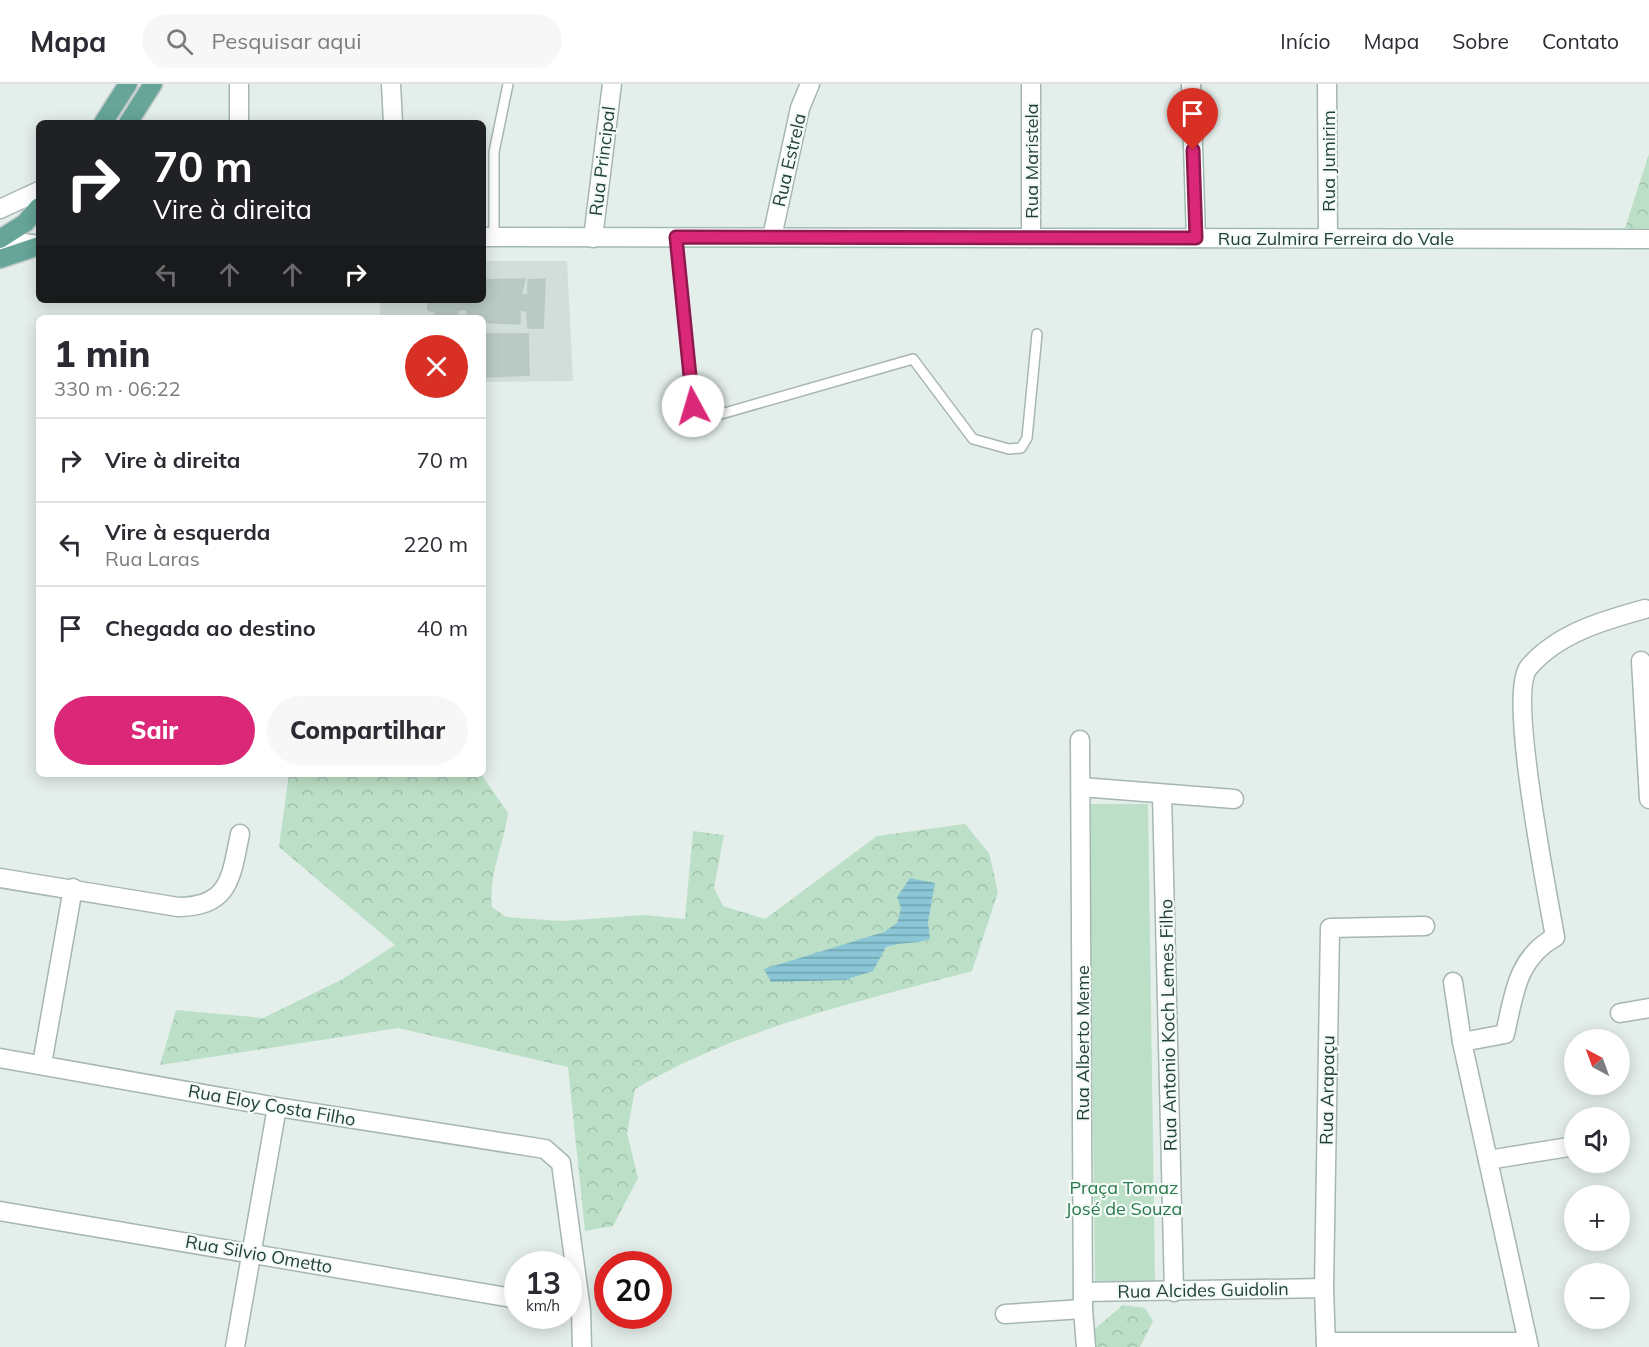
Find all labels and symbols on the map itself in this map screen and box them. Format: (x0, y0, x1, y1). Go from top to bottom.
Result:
pin (1167, 88, 1218, 150)
street label: Rua Maristela (1020, 103, 1043, 219)
street label: Rua Principal (584, 105, 620, 217)
street label: Rua Jumirim (1317, 110, 1340, 212)
street label: Rua Estrela (767, 111, 811, 209)
street label: Rua Zulmira Ferreira do Vale (1218, 227, 1454, 250)
position arrow (661, 374, 725, 438)
street label: Rua Antonio Koch Lemes Filho (1154, 899, 1182, 1151)
street label: Rua Alberto Meme (1071, 965, 1094, 1121)
north arrow (1564, 1029, 1630, 1095)
street label: Rua Arapaçu (1315, 1035, 1339, 1145)
street label: Rua Eloy Costa Filho (186, 1079, 358, 1131)
park label: Praça Tomaz José de Souza (1066, 1176, 1182, 1220)
street label: Rua Silvio Ometto (184, 1230, 334, 1278)
speed limit sign: 20 (594, 1251, 672, 1329)
street label: Rua Alcides Guidolin (1117, 1277, 1289, 1303)

